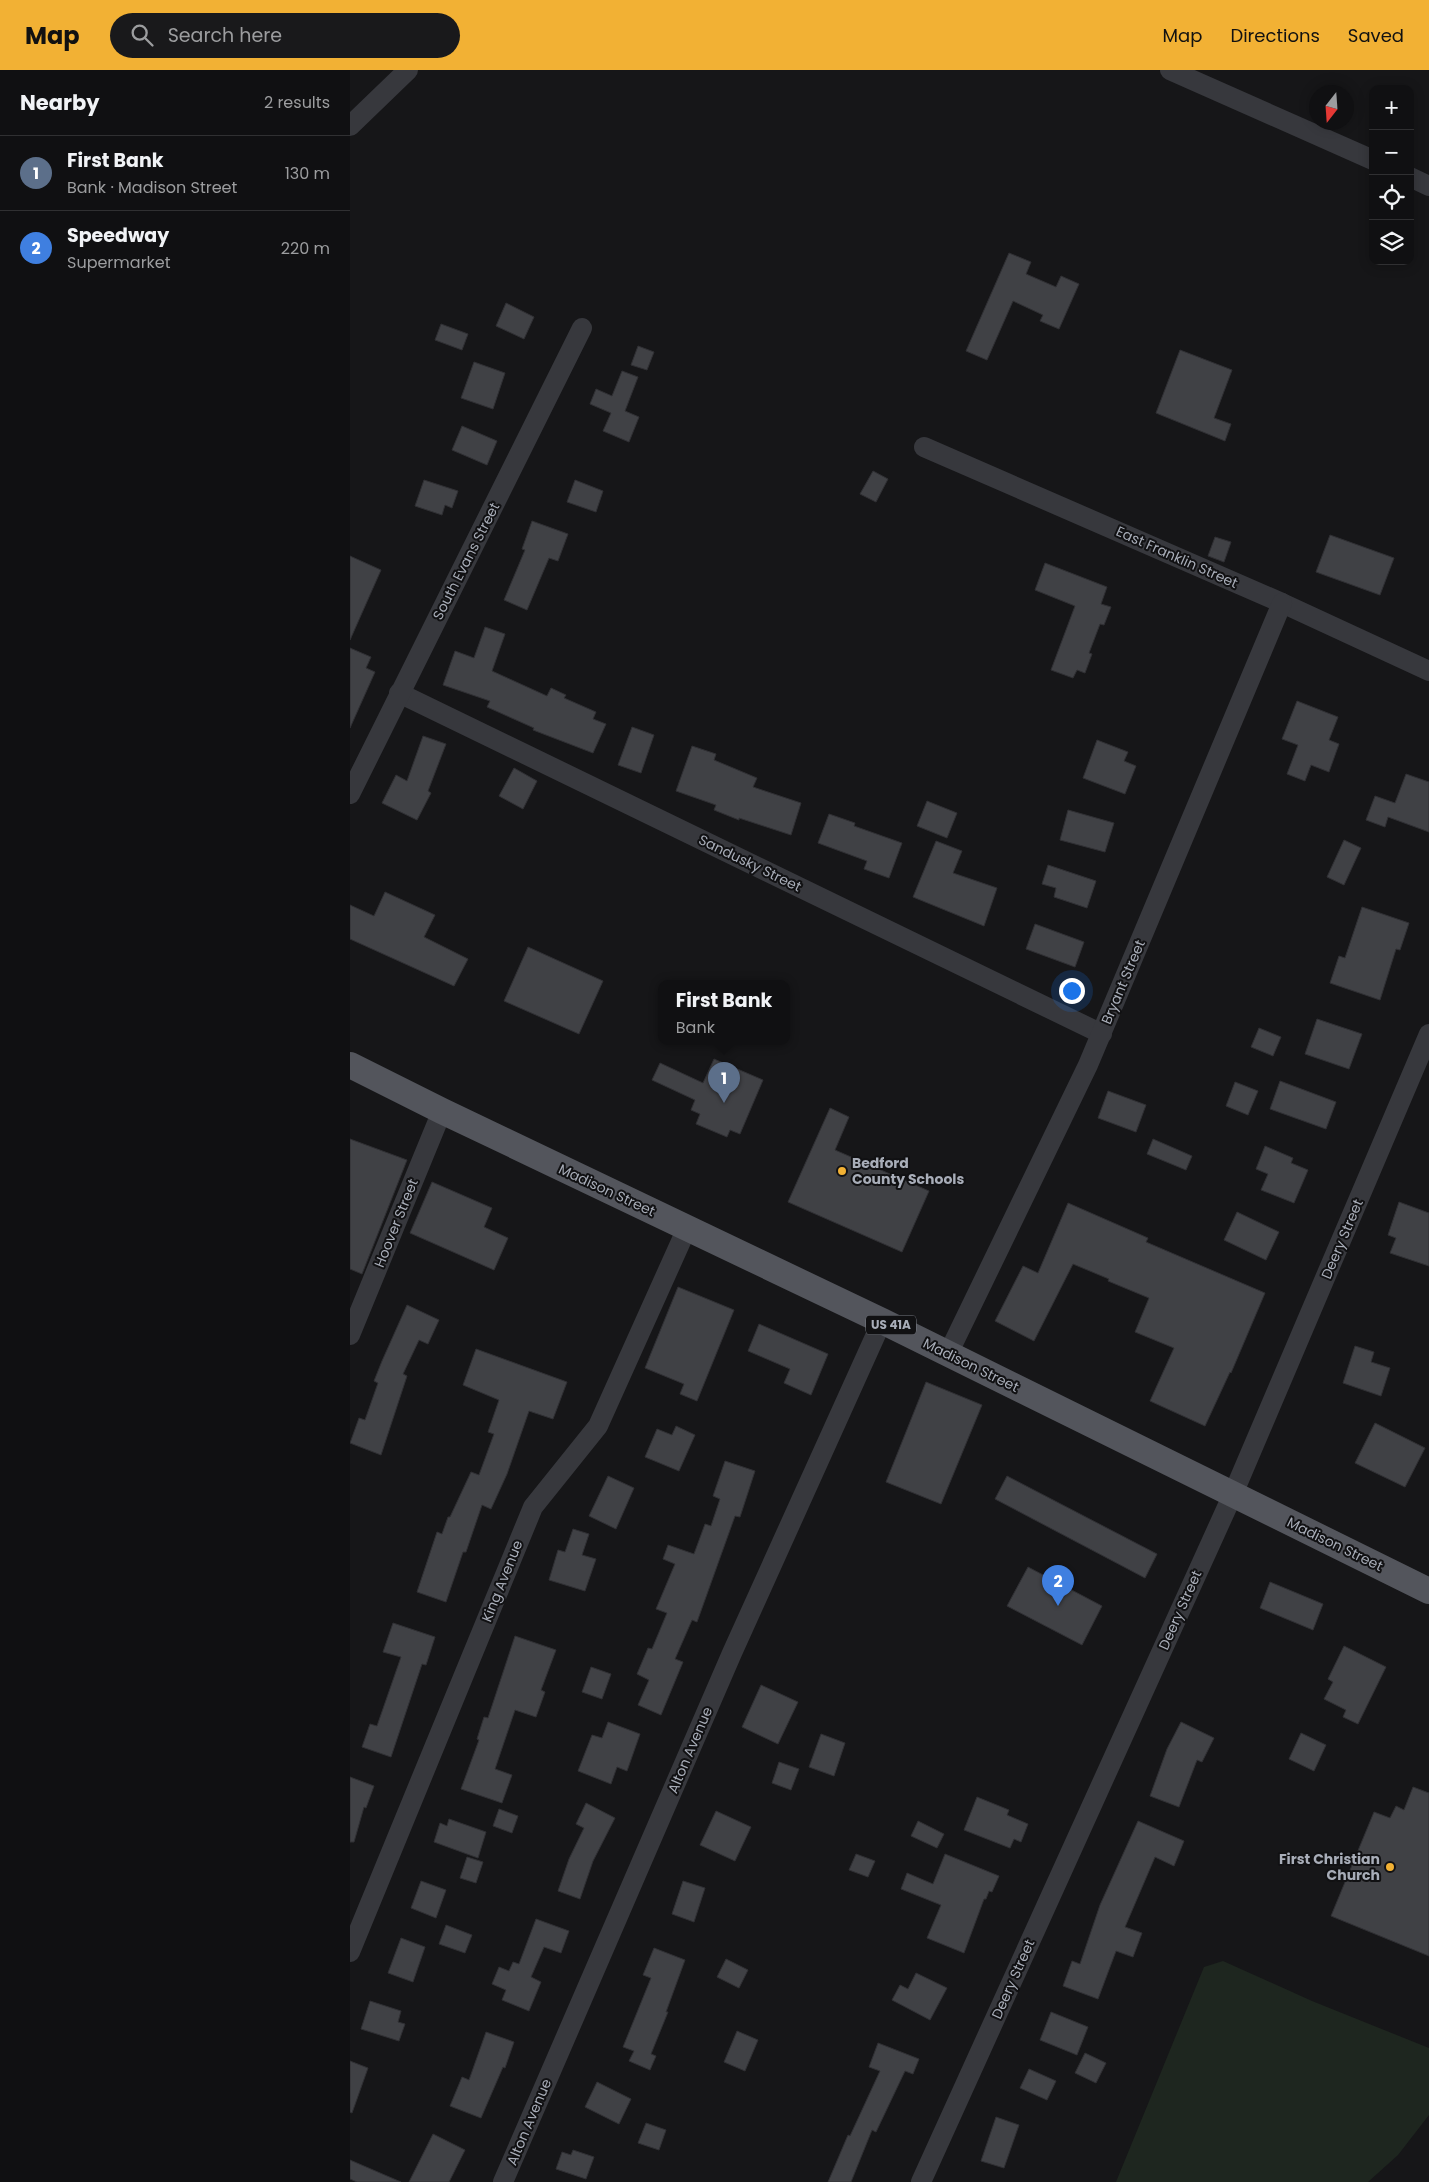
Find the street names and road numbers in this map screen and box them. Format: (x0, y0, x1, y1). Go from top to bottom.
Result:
street label: South Evans Street (428, 499, 504, 623)
street label: East Franklin Street (1113, 521, 1241, 593)
street label: Sandusky Street (695, 829, 805, 897)
street label: Bryant Street (1096, 937, 1150, 1027)
street label: Madison Street (555, 1159, 659, 1221)
street label: Hoover Street (369, 1176, 423, 1270)
street label: Deery Street (1316, 1196, 1368, 1282)
road number: US 41A (866, 1316, 916, 1334)
street label: Madison Street (920, 1333, 1022, 1397)
street label: Madison Street (1284, 1512, 1386, 1576)
street label: King Avenue (477, 1537, 528, 1625)
street label: Deery Street (1154, 1567, 1206, 1653)
street label: Alton Avenue (663, 1703, 717, 1796)
street label: Deery Street (987, 1936, 1039, 2022)
street label: Alton Avenue (502, 2075, 556, 2168)

